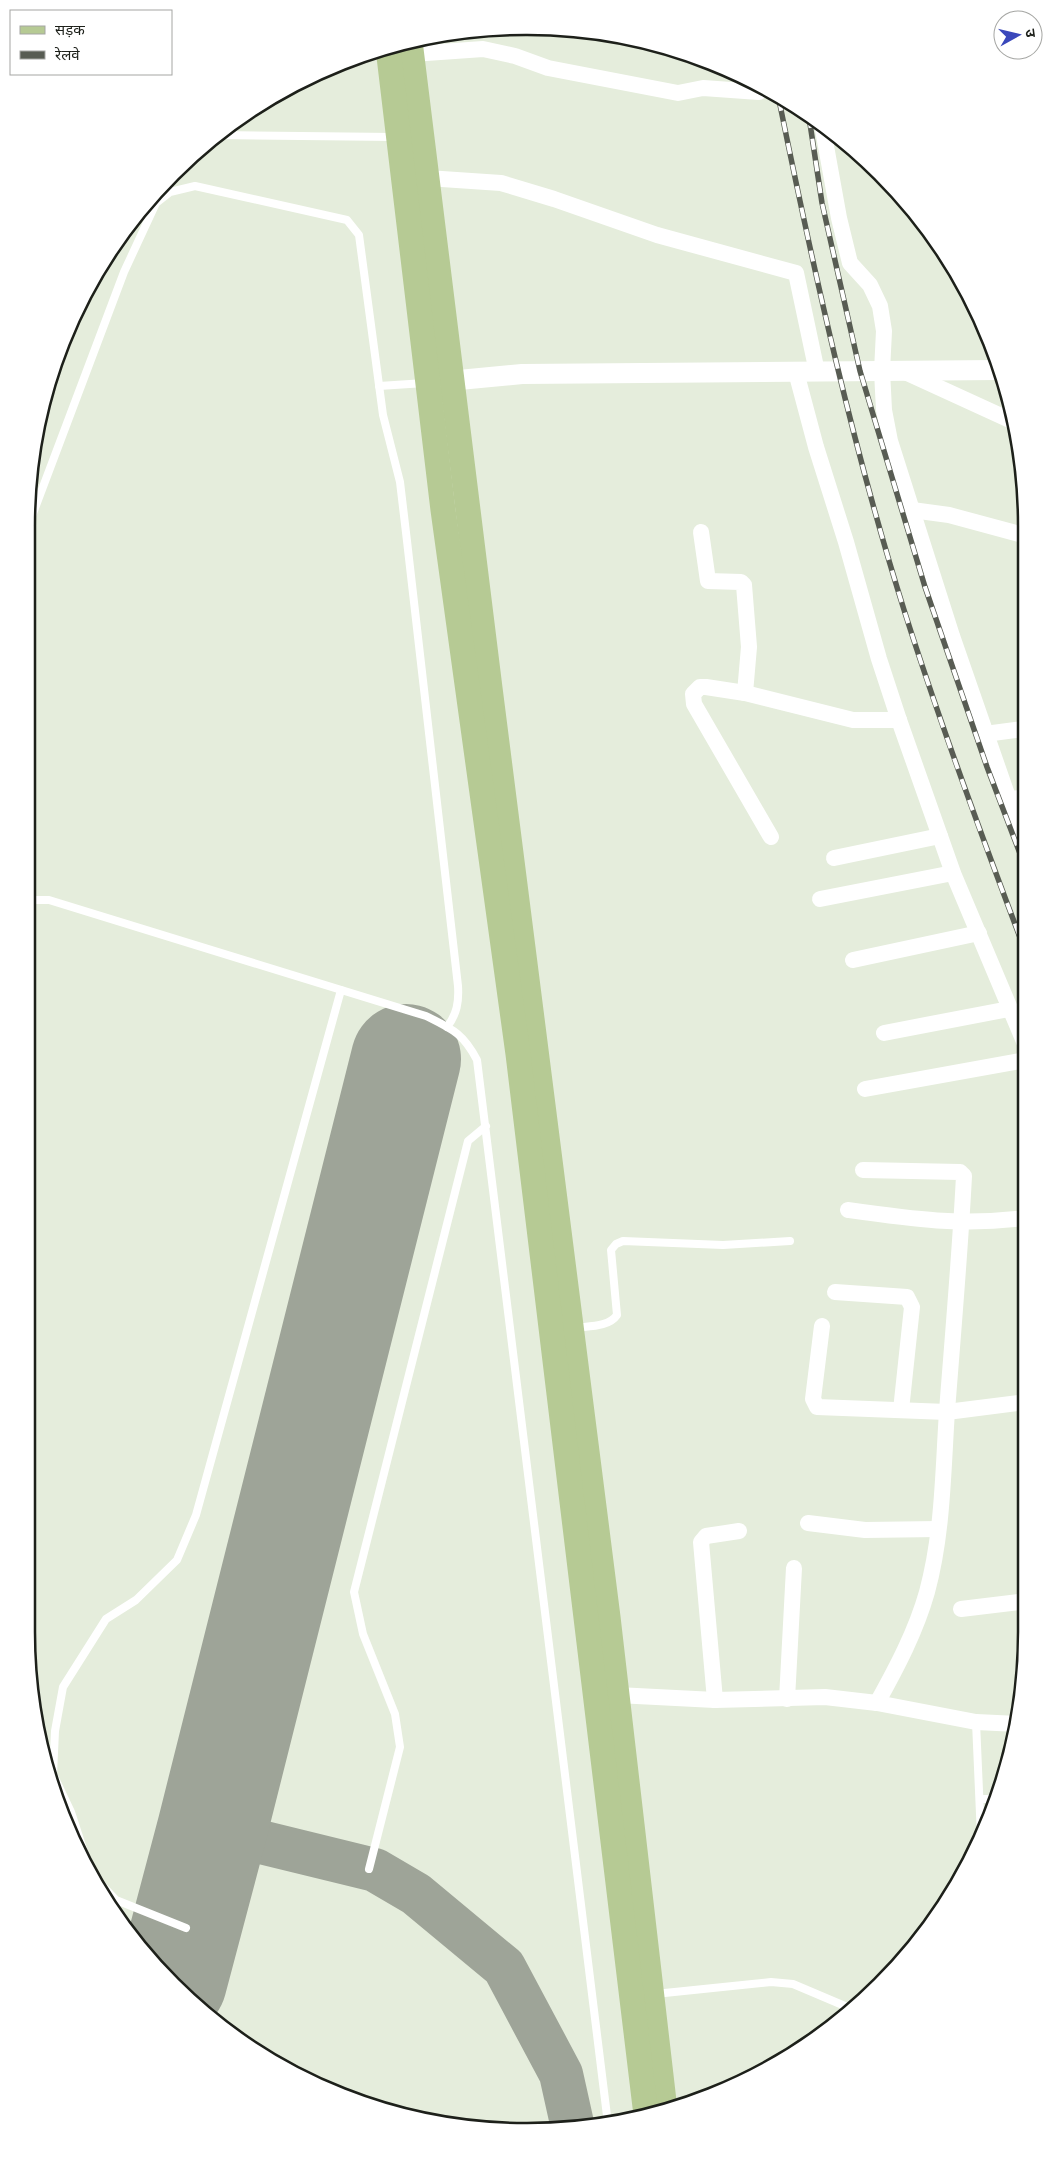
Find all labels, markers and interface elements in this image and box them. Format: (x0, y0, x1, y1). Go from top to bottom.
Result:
legend (10, 10, 172, 75)
north arrow (993, 10, 1043, 60)
text: सड़क (55, 20, 85, 40)
text: उ (1020, 28, 1040, 39)
text: रेलवे (54, 45, 80, 65)

